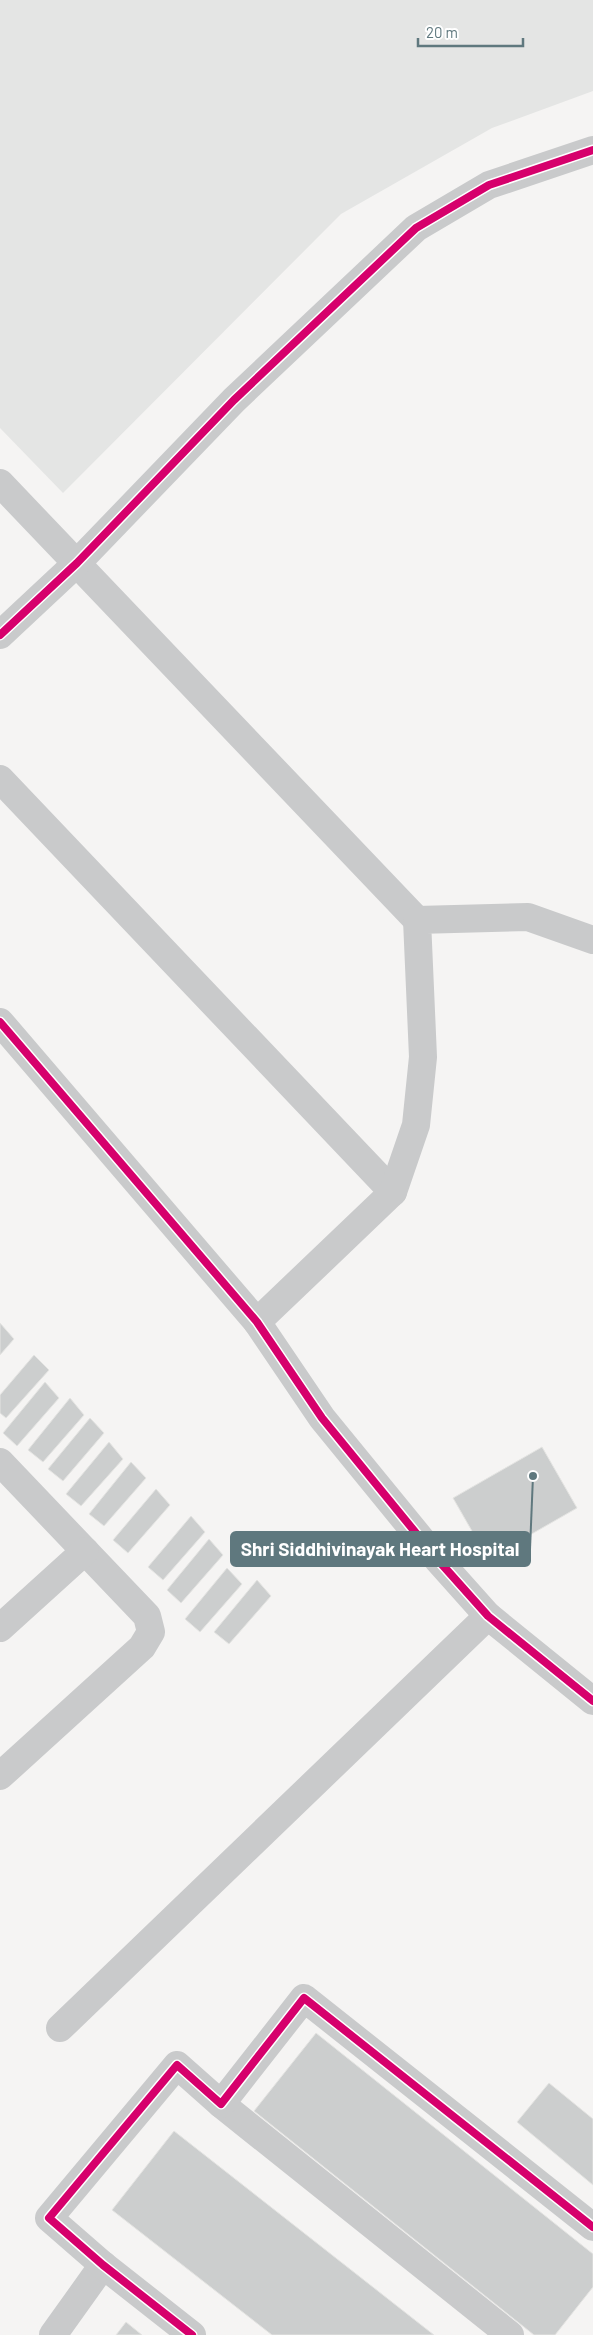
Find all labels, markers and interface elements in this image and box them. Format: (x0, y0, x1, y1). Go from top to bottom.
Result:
scale bar (418, 15, 523, 47)
text: 20 m (426, 23, 458, 41)
callout: Shri Siddhivinayak Heart Hospital (231, 1532, 530, 1566)
text: Shri Siddhivinayak Heart Hospital (241, 1537, 519, 1560)

